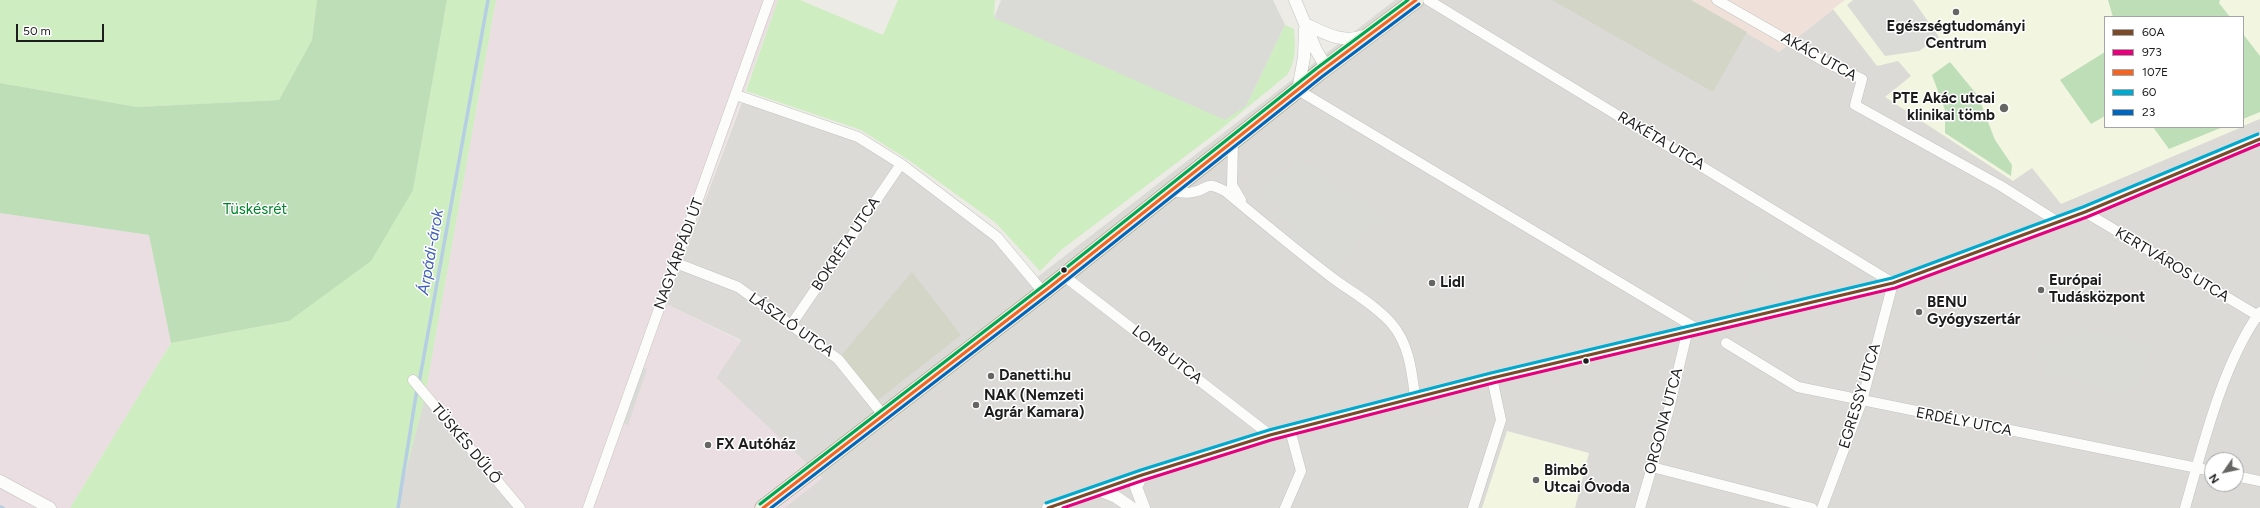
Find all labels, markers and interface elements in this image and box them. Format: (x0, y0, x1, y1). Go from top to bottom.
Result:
marker: Egészségtudományi Centrum (1951, 7, 1961, 17)
scale bar (18, 16, 106, 42)
legend (2104, 16, 2244, 128)
place label: Egészségtudományi Centrum (1887, 18, 2025, 53)
text: 50 m (23, 24, 51, 38)
text: 60A (2142, 25, 2165, 39)
street label: AKÁC UTCA (1778, 29, 1860, 85)
text: 973 (2142, 45, 2162, 59)
text: 107E (2142, 65, 2168, 79)
text: 60 (2142, 85, 2156, 99)
place label: PTE Akác utcai klinikai tömb (1892, 90, 1995, 125)
marker: PTE Akác utcai klinikai tömb (1998, 102, 2010, 114)
text: 23 (2142, 105, 2155, 119)
street label: RAKÉTA UTCA (1614, 108, 1708, 174)
street label: BOKRÉTA UTCA (808, 194, 884, 294)
street label: NAGYÁRPÁDI ÚT (651, 196, 707, 312)
park label: Tüskésrét (223, 201, 287, 219)
water label: Árpádi-árok (414, 208, 448, 296)
street label: KERTVÁROS UTCA (2112, 224, 2232, 306)
unlabelled marker (1059, 265, 1069, 275)
place label: Európai Tudásközpont (2049, 272, 2145, 307)
place label: Lidl (1440, 274, 1465, 292)
marker: Lidl (1427, 278, 1437, 288)
marker: Európai Tudásközpont (2036, 285, 2046, 295)
street label: LÁSZLÓ UTCA (745, 289, 837, 361)
place label: BENU Gyógyszertár (1927, 294, 2021, 329)
marker: BENU Gyógyszertár (1914, 307, 1924, 317)
street label: LOMB UTCA (1128, 322, 1206, 388)
street label: EGRESSY UTCA (1835, 341, 1885, 451)
unlabelled marker (1581, 356, 1591, 366)
street label: ORGONA UTCA (1641, 366, 1687, 476)
place label: Danetti.hu (999, 367, 1071, 385)
marker: Danetti.hu (986, 371, 996, 381)
place label: NAK (Nemzeti Agrár Kamara) (984, 387, 1084, 422)
street label: TÜSKÉS DŰLŐ (427, 400, 505, 488)
marker: NAK (Nemzeti Agrár Kamara) (971, 400, 981, 410)
street label: ERDÉLY UTCA (1914, 404, 2014, 440)
place label: FX Autóház (716, 436, 796, 454)
marker: FX Autóház (703, 440, 713, 450)
north arrow (2204, 452, 2244, 492)
place label: Bimbó Utcai Óvoda (1544, 462, 1630, 497)
text: N (2207, 471, 2222, 486)
marker: Bimbó Utcai Óvoda (1531, 475, 1541, 485)

